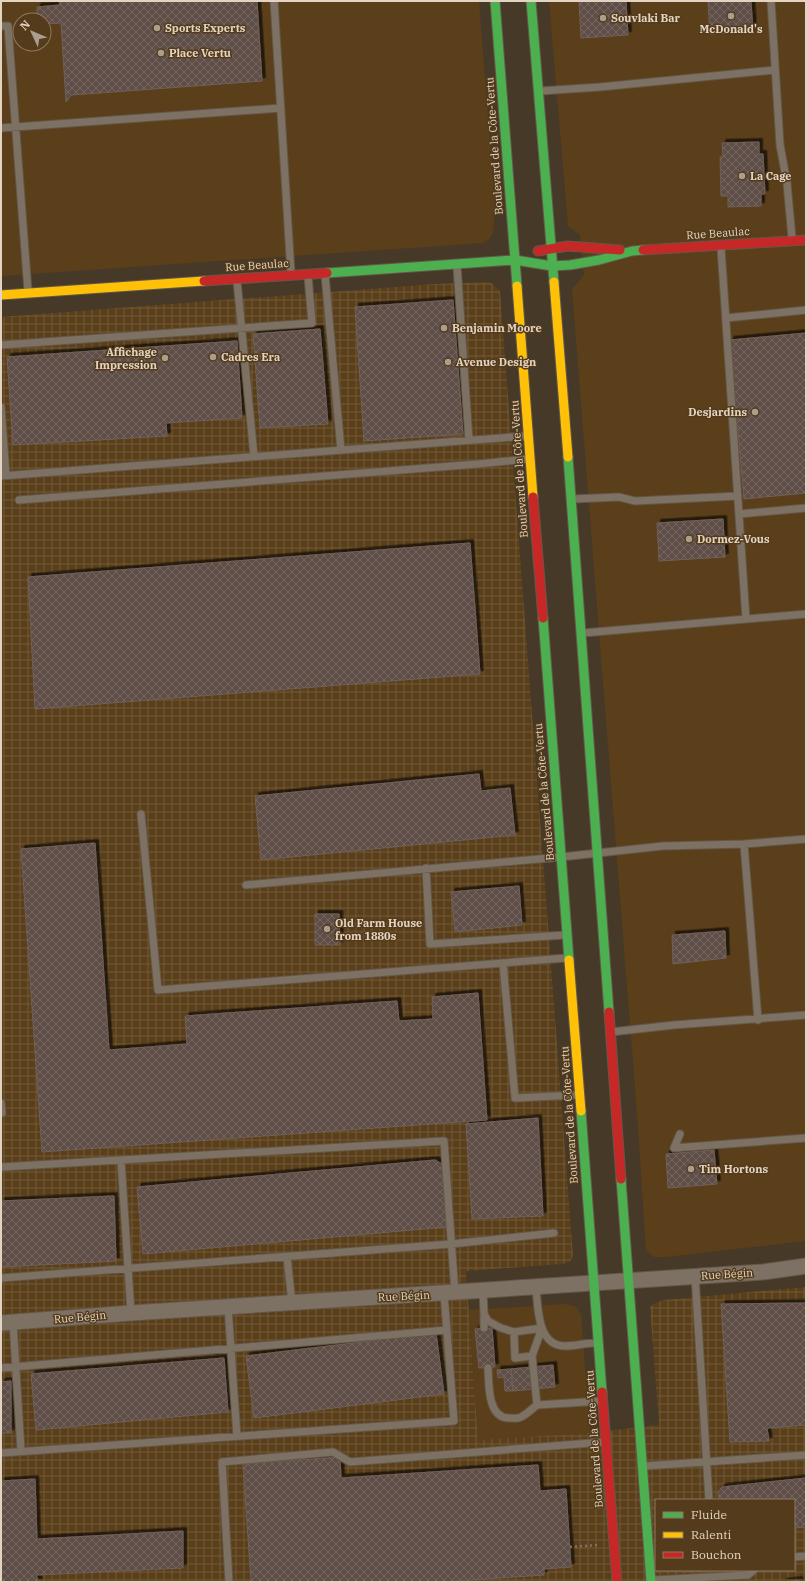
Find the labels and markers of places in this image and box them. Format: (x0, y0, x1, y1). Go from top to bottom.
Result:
place label: Souvlaki Bar (611, 11, 681, 25)
marker: McDonald's (726, 11, 736, 21)
marker: Souvlaki Bar (598, 13, 608, 23)
place label: Sports Experts (165, 21, 246, 35)
place label: McDonald's (699, 22, 763, 36)
marker: Sports Experts (152, 23, 162, 33)
place label: Place Vertu (169, 46, 231, 60)
marker: Place Vertu (156, 48, 166, 58)
place label: La Cage (750, 169, 792, 183)
marker: La Cage (737, 171, 747, 181)
place label: Benjamin Moore (452, 321, 542, 335)
marker: Benjamin Moore (439, 323, 449, 333)
place label: Affichage Impression (95, 345, 157, 372)
place label: Cadres Era (221, 350, 280, 364)
marker: Cadres Era (208, 352, 218, 362)
marker: Affichage Impression (160, 353, 170, 363)
place label: Avenue Design (456, 355, 536, 369)
marker: Avenue Design (443, 357, 453, 367)
place label: Desjardins (688, 405, 747, 419)
marker: Desjardins (750, 407, 760, 417)
place label: Dormez-Vous (697, 532, 770, 546)
marker: Dormez-Vous (684, 534, 694, 544)
place label: Old Farm House from 1880s (335, 916, 422, 943)
marker: Old Farm House from 1880s (322, 924, 332, 934)
place label: Tim Hortons (699, 1162, 768, 1176)
marker: Tim Hortons (686, 1164, 696, 1174)

